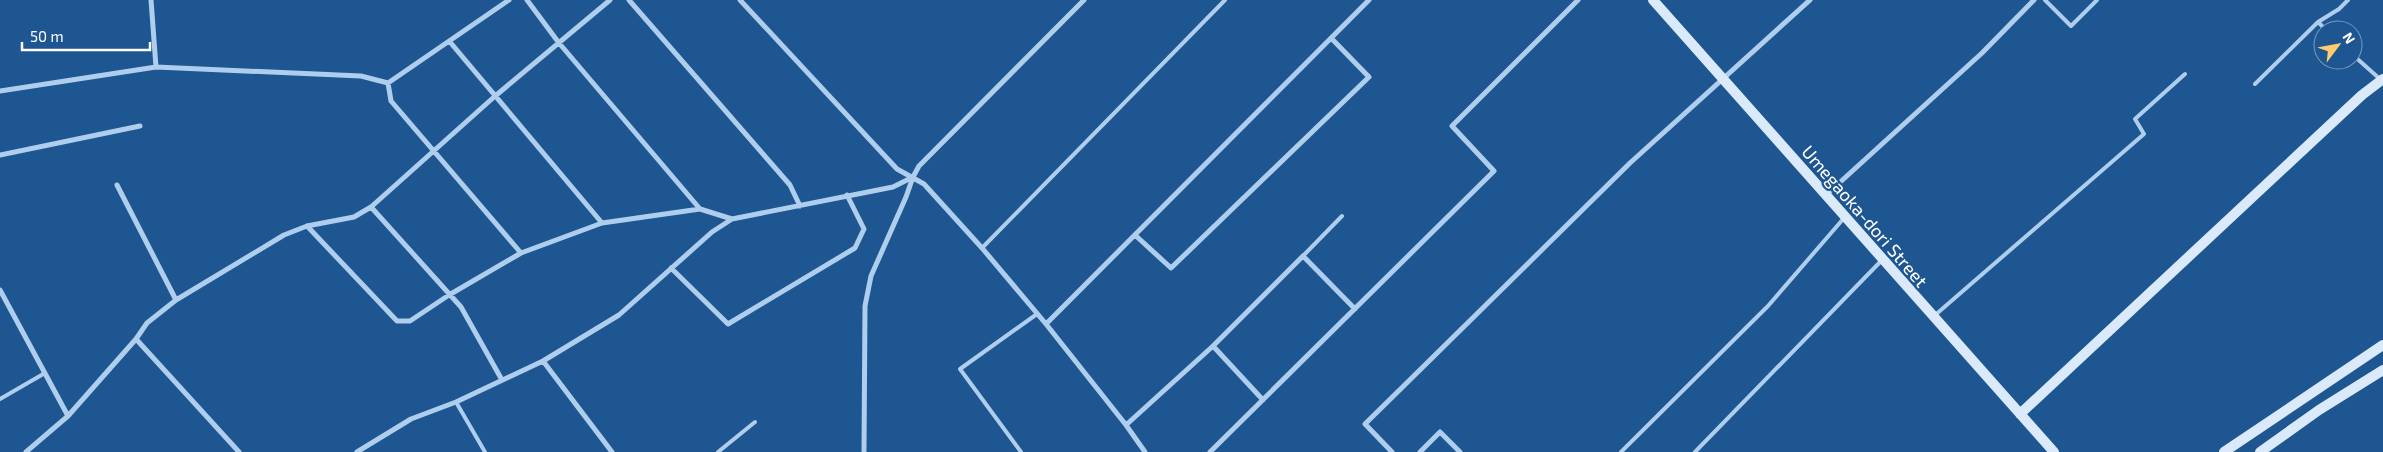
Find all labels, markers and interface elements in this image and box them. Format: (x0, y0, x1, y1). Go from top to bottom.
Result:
scale bar (22, 20, 150, 52)
north arrow (2313, 20, 2363, 70)
text: 50 m (30, 27, 64, 45)
text: N (2340, 29, 2359, 47)
street label: Umegaoka-dori Street (1797, 141, 1933, 292)

